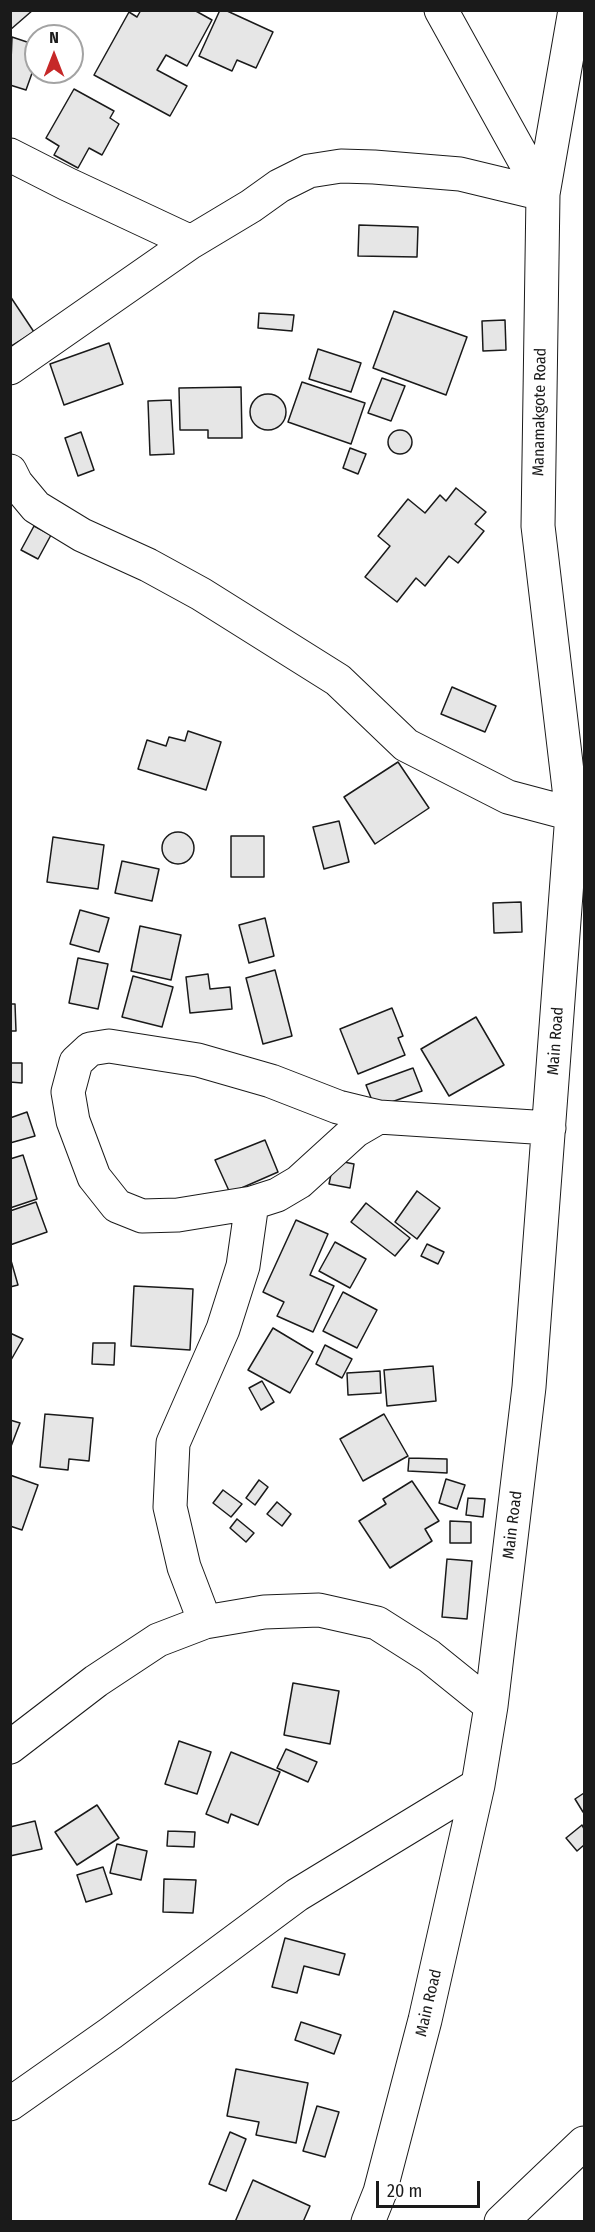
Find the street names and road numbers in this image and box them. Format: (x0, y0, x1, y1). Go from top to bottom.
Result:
street label: Manamakgote Road (529, 348, 551, 476)
street label: Main Road (544, 1006, 568, 1076)
street label: Main Road (499, 1490, 527, 1560)
street label: Main Road (412, 1967, 446, 2039)

